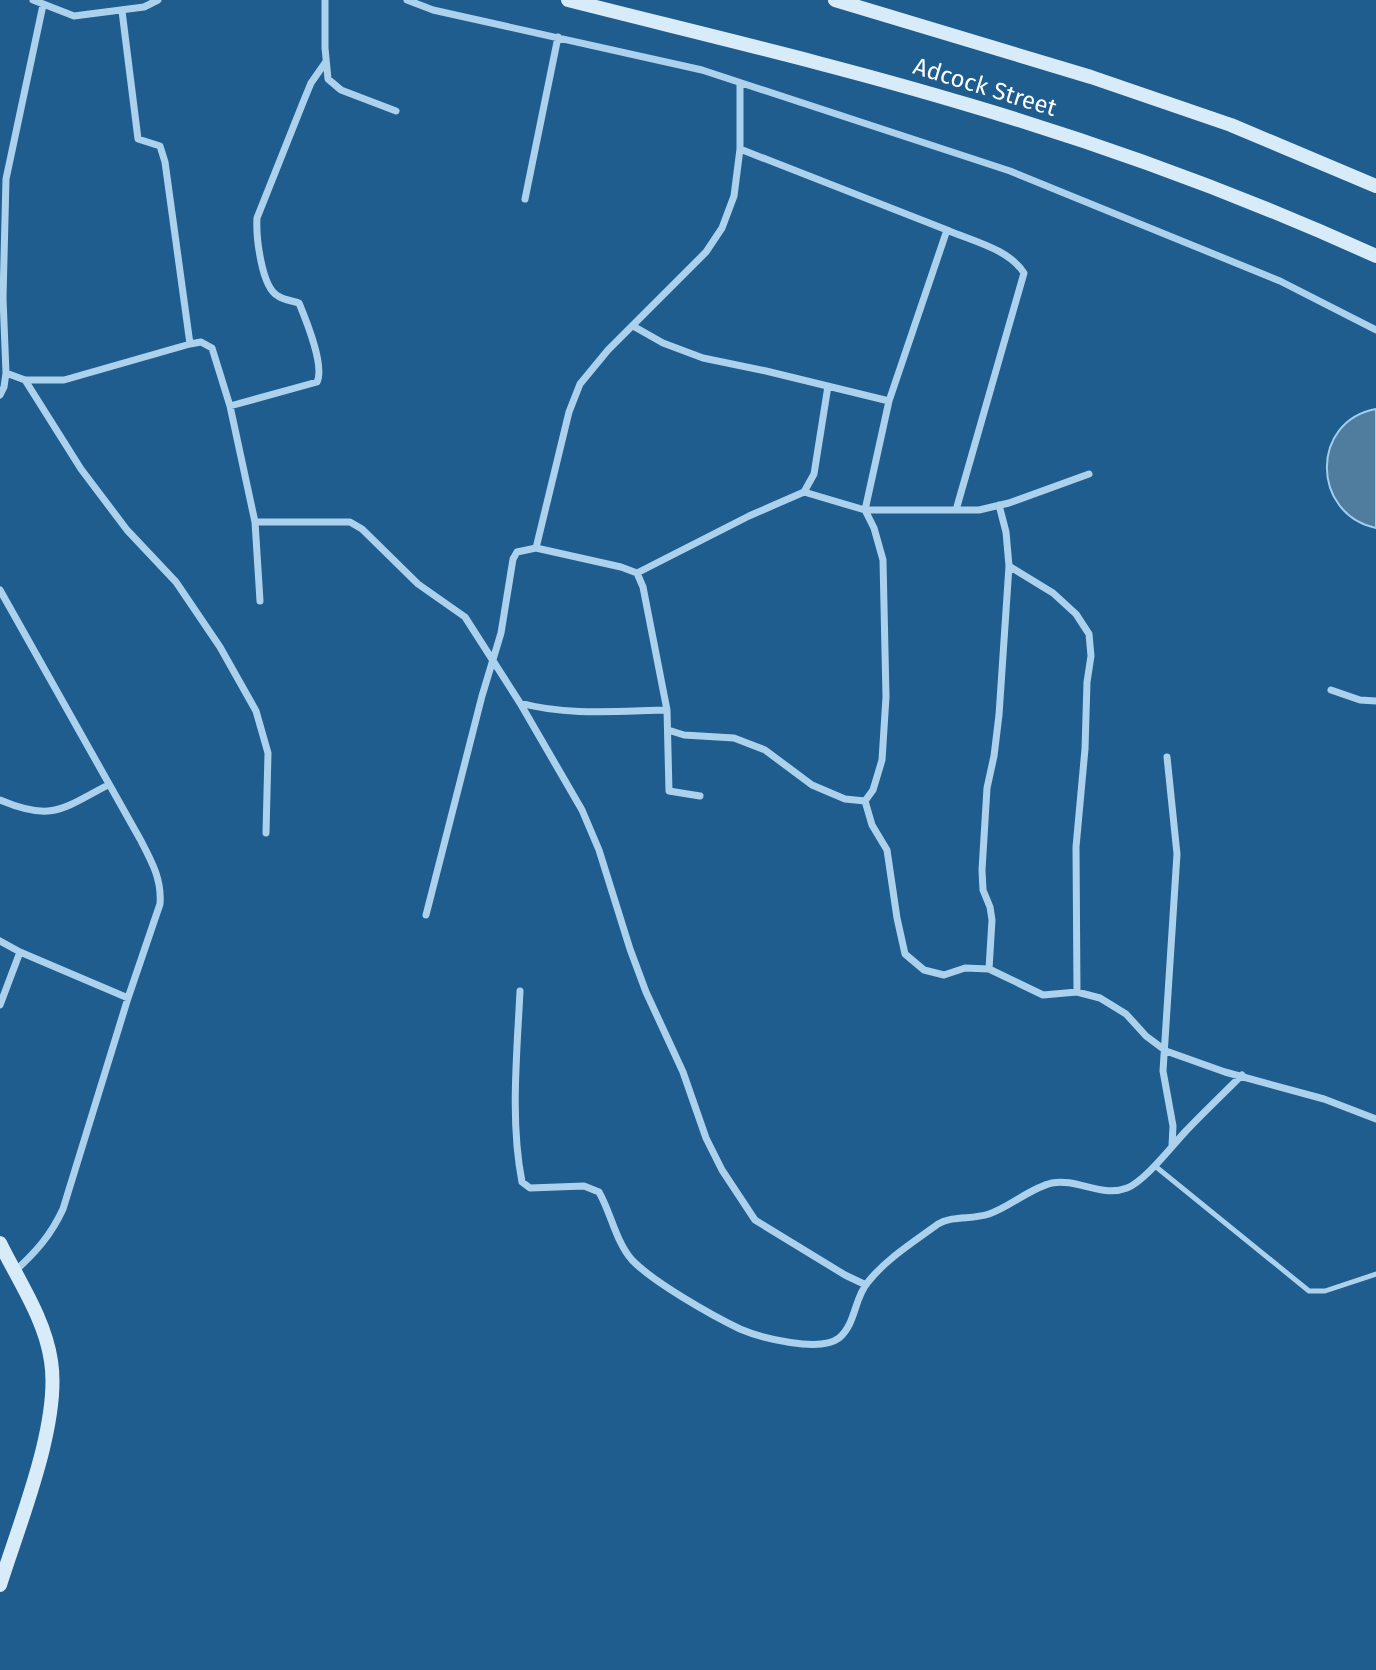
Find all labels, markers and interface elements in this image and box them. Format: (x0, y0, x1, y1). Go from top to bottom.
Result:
street label: Adcock Street (910, 52, 1060, 122)

